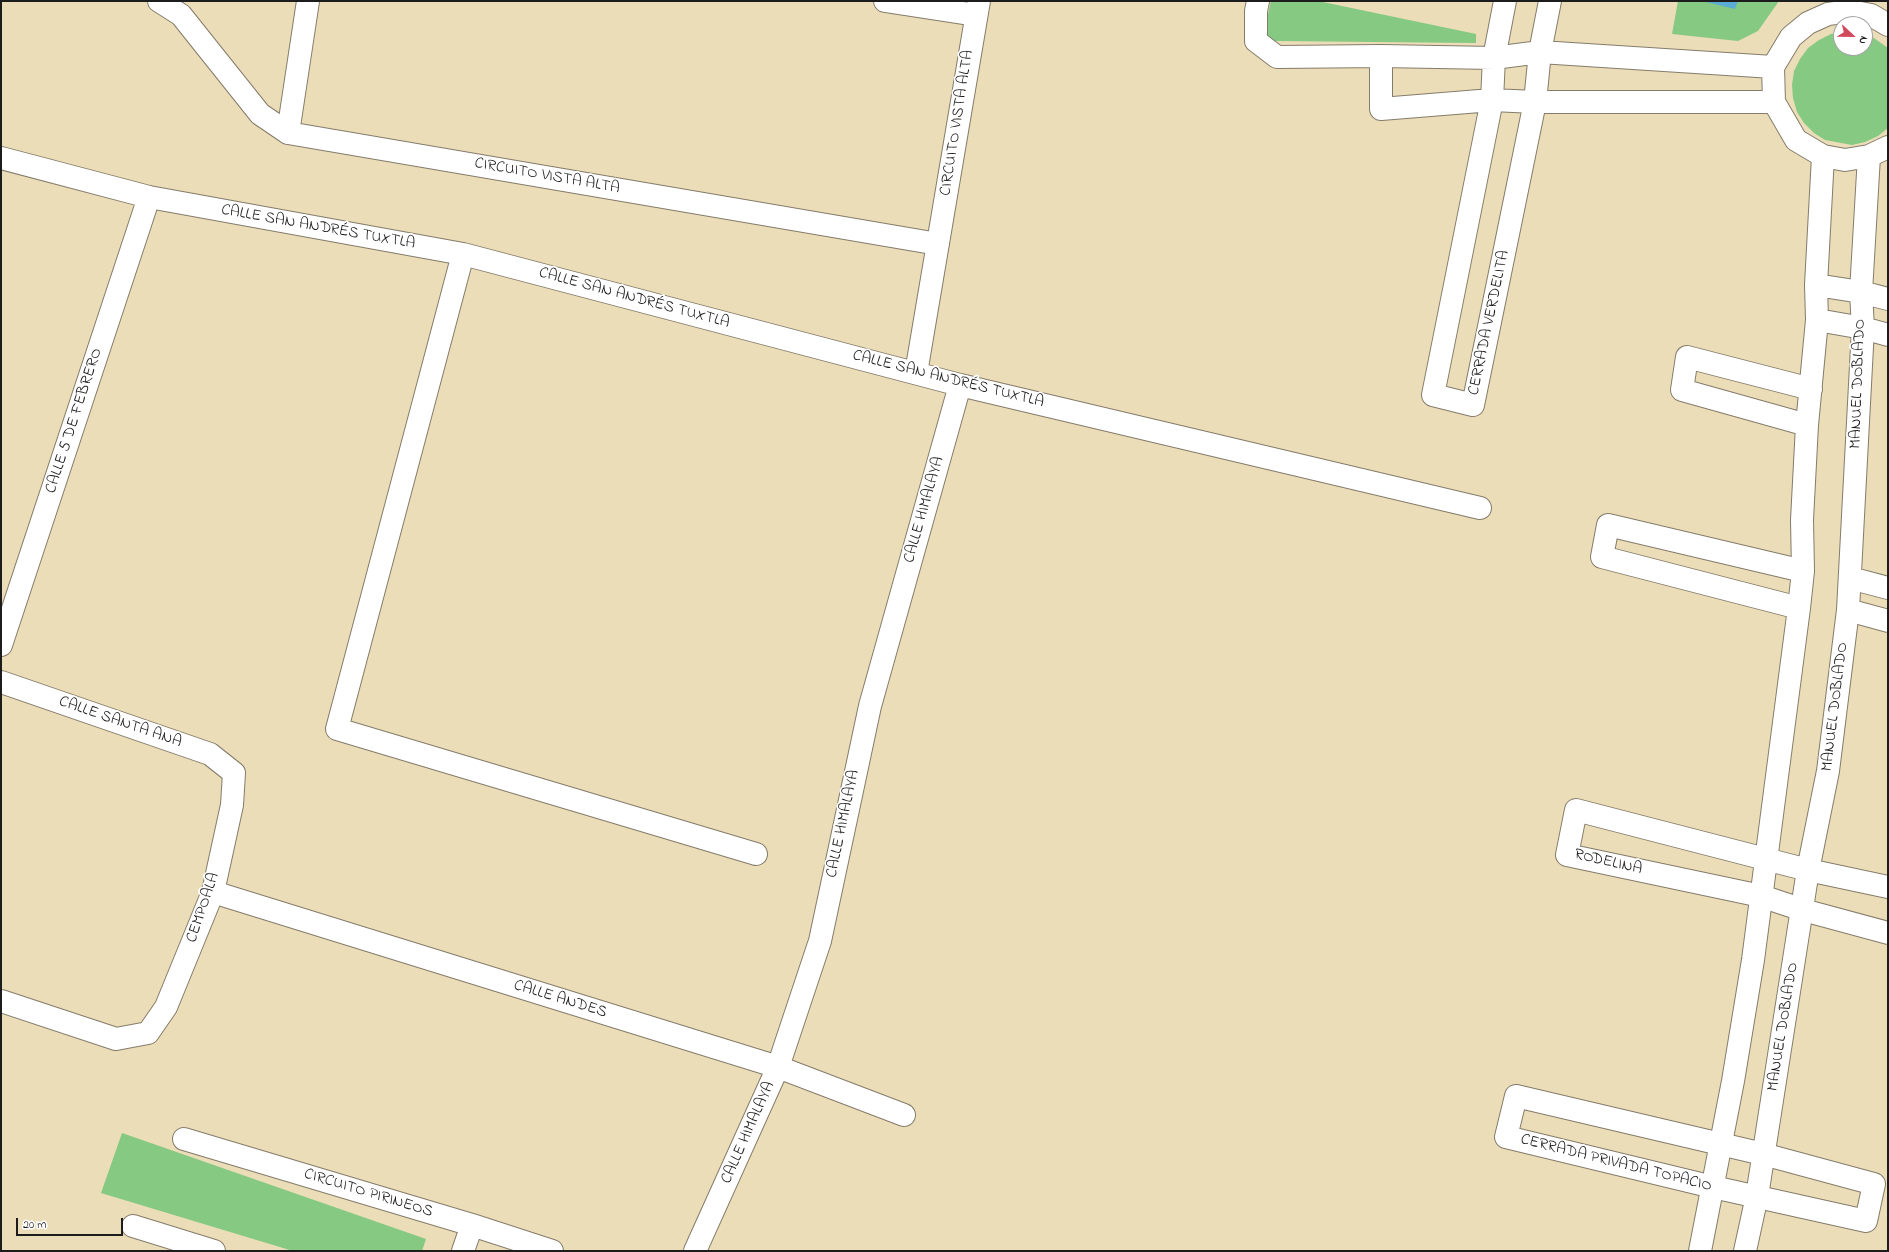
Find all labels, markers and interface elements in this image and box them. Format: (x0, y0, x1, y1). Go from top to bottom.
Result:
north arrow (1833, 16, 1873, 56)
text: N (1854, 34, 1872, 47)
street label: CIRCUITO VISTA ALTA (937, 49, 979, 197)
street label: CIRCUITO VISTA ALTA (473, 155, 621, 199)
street label: CALLE SAN ANDRÉS TUXTLA (219, 201, 417, 255)
street label: CERRADA VERDELITA (1465, 249, 1515, 397)
street label: CALLE SAN ANDRÉS TUXTLA (536, 264, 732, 334)
street label: MANUEL DOBLADO (1847, 319, 1871, 449)
street label: CALLE 5 DE FEBRERO (42, 346, 108, 496)
street label: CALLE SAN ANDRÉS TUXTLA (850, 347, 1046, 413)
street label: CALLE HIMALAYA (901, 455, 949, 565)
street label: MANUEL DOBLADO (1819, 641, 1853, 773)
street label: CALLE SANTA ANA (56, 693, 184, 753)
street label: CALLE HIMALAYA (823, 768, 865, 880)
street label: RODELINA (1572, 846, 1644, 880)
street label: CEMPOALA (183, 871, 225, 945)
street label: MANUEL DOBLADO (1764, 961, 1804, 1093)
street label: CALLE ANDES (511, 977, 609, 1023)
street label: CALLE HIMALAYA (718, 1079, 780, 1187)
street label: CERRADA PRIVADA TOPACIO (1518, 1131, 1714, 1197)
street label: CIRCUITO PIRINEOS (301, 1165, 435, 1223)
scale bar (18, 1210, 125, 1236)
text: 20 m (23, 1216, 46, 1234)

